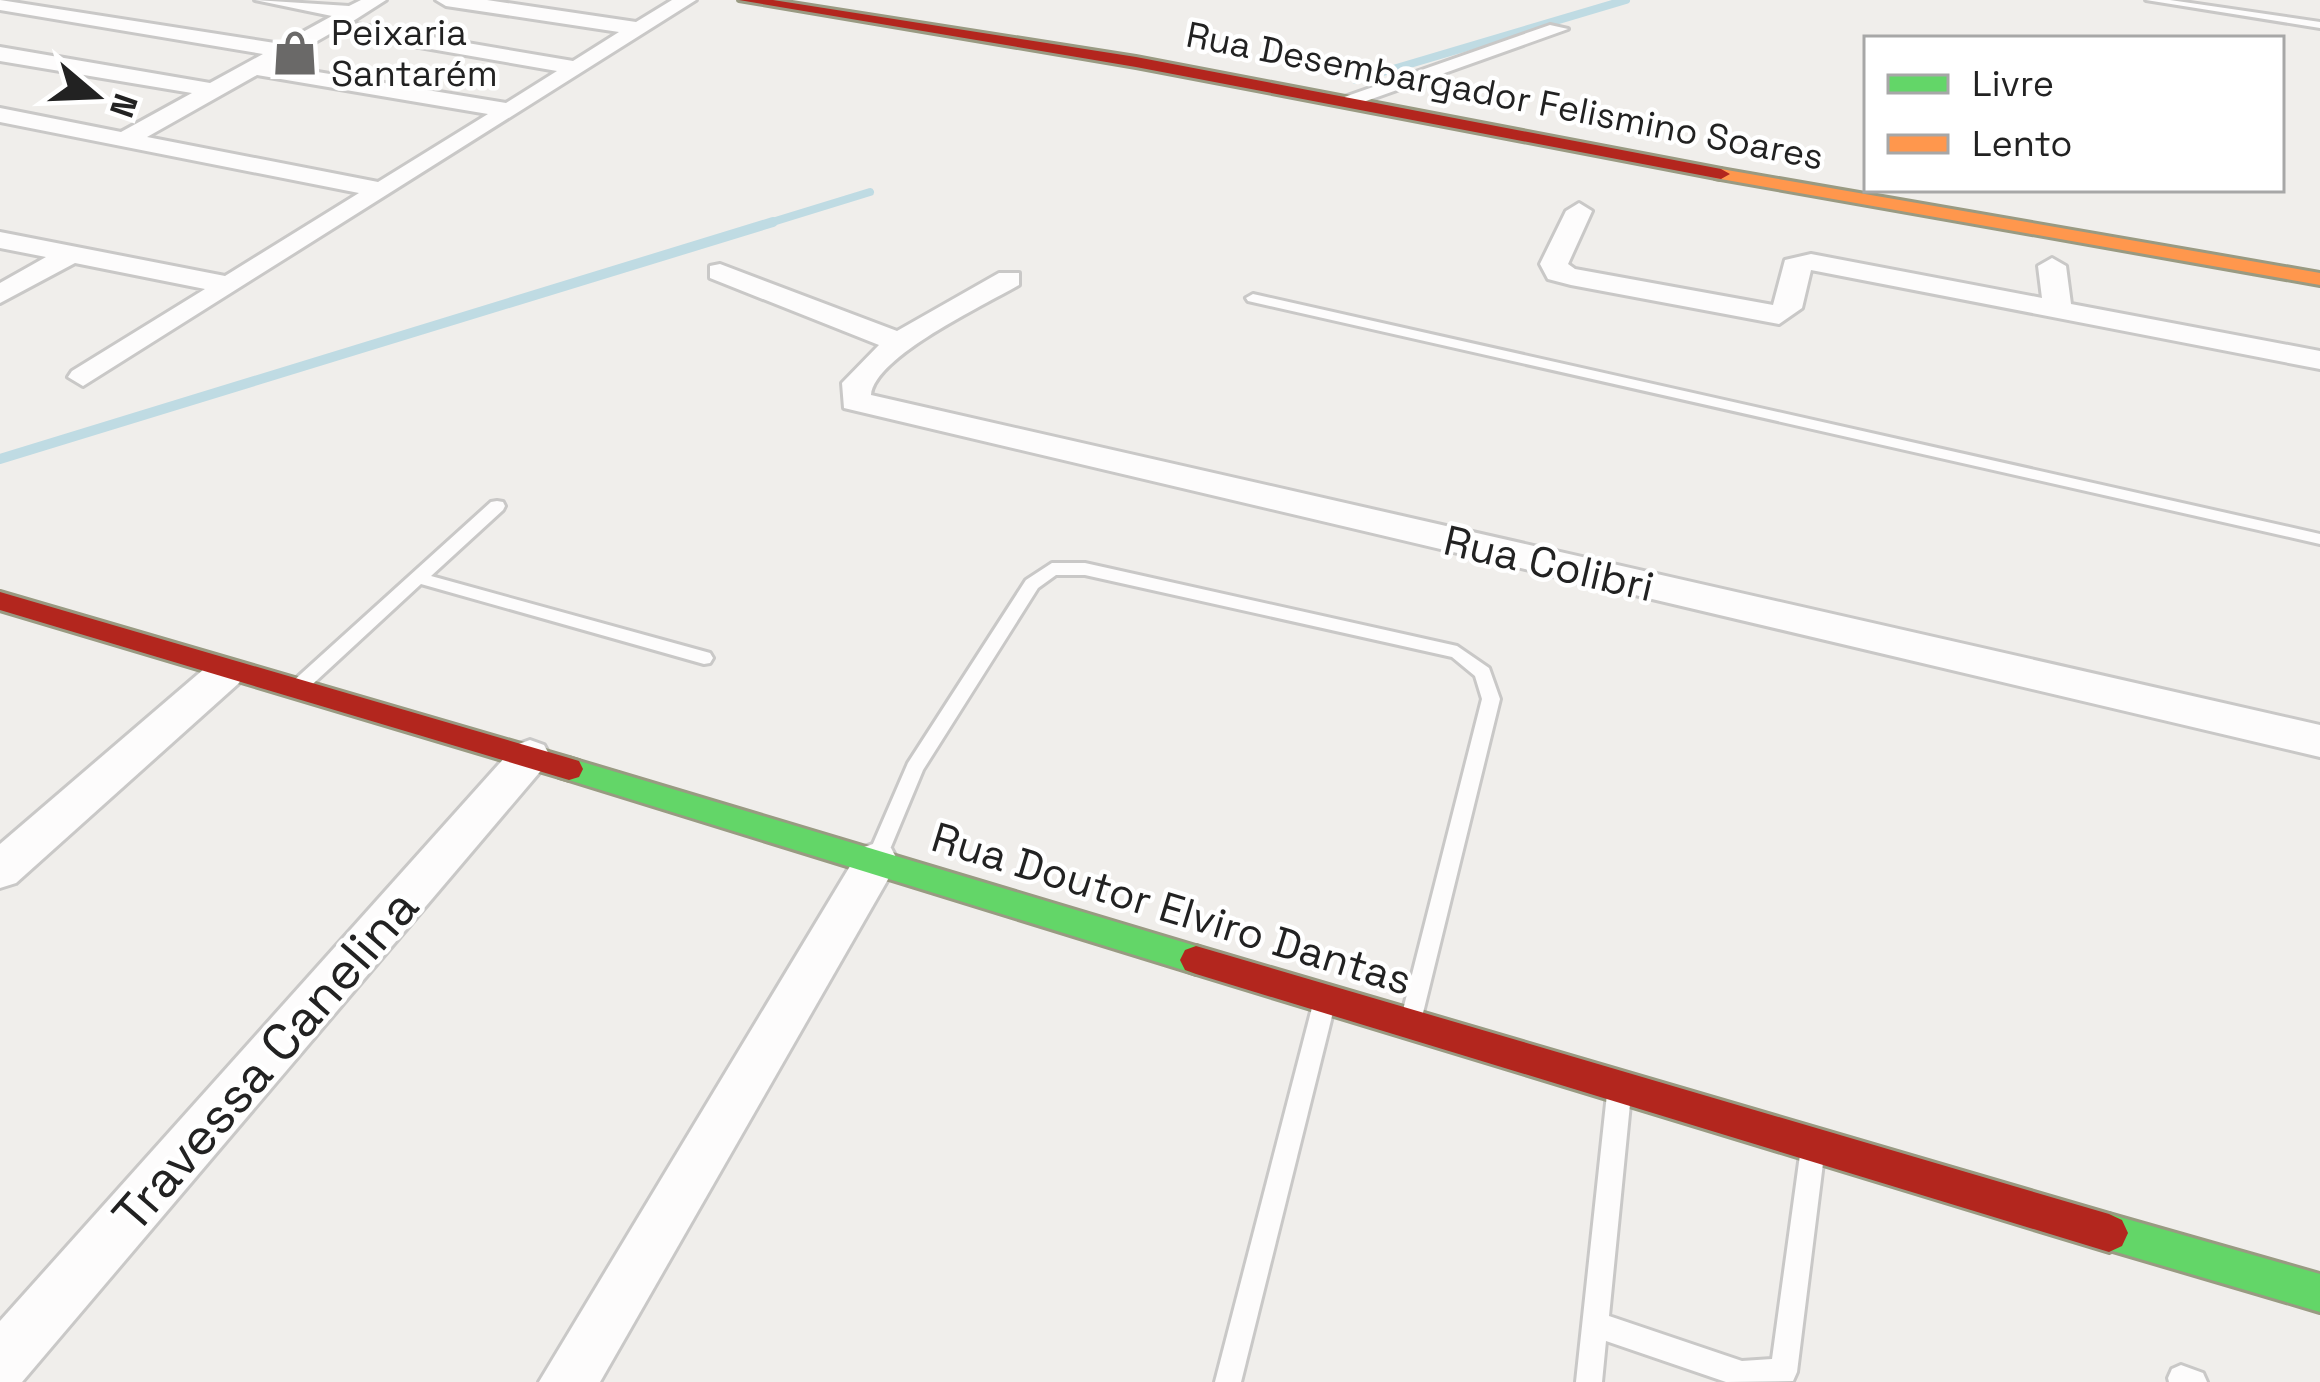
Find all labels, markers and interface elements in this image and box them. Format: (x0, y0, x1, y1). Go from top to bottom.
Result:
place label: Peixaria Santarém (331, 10, 498, 97)
street label: Rua Desembargador Felismino Soares (1182, 12, 1827, 180)
shop icon: Peixaria Santarém (270, 28, 320, 78)
north arrow (36, 36, 156, 156)
legend (1864, 36, 2284, 192)
text: Livre (1972, 61, 2054, 107)
text: N (100, 88, 147, 123)
text: Lento (1972, 121, 2073, 167)
street label: Rua Colibri (1439, 514, 1659, 613)
street label: Rua Doutor Elviro Dantas (926, 810, 1418, 1007)
street label: Travessa Canelina (98, 875, 432, 1245)

